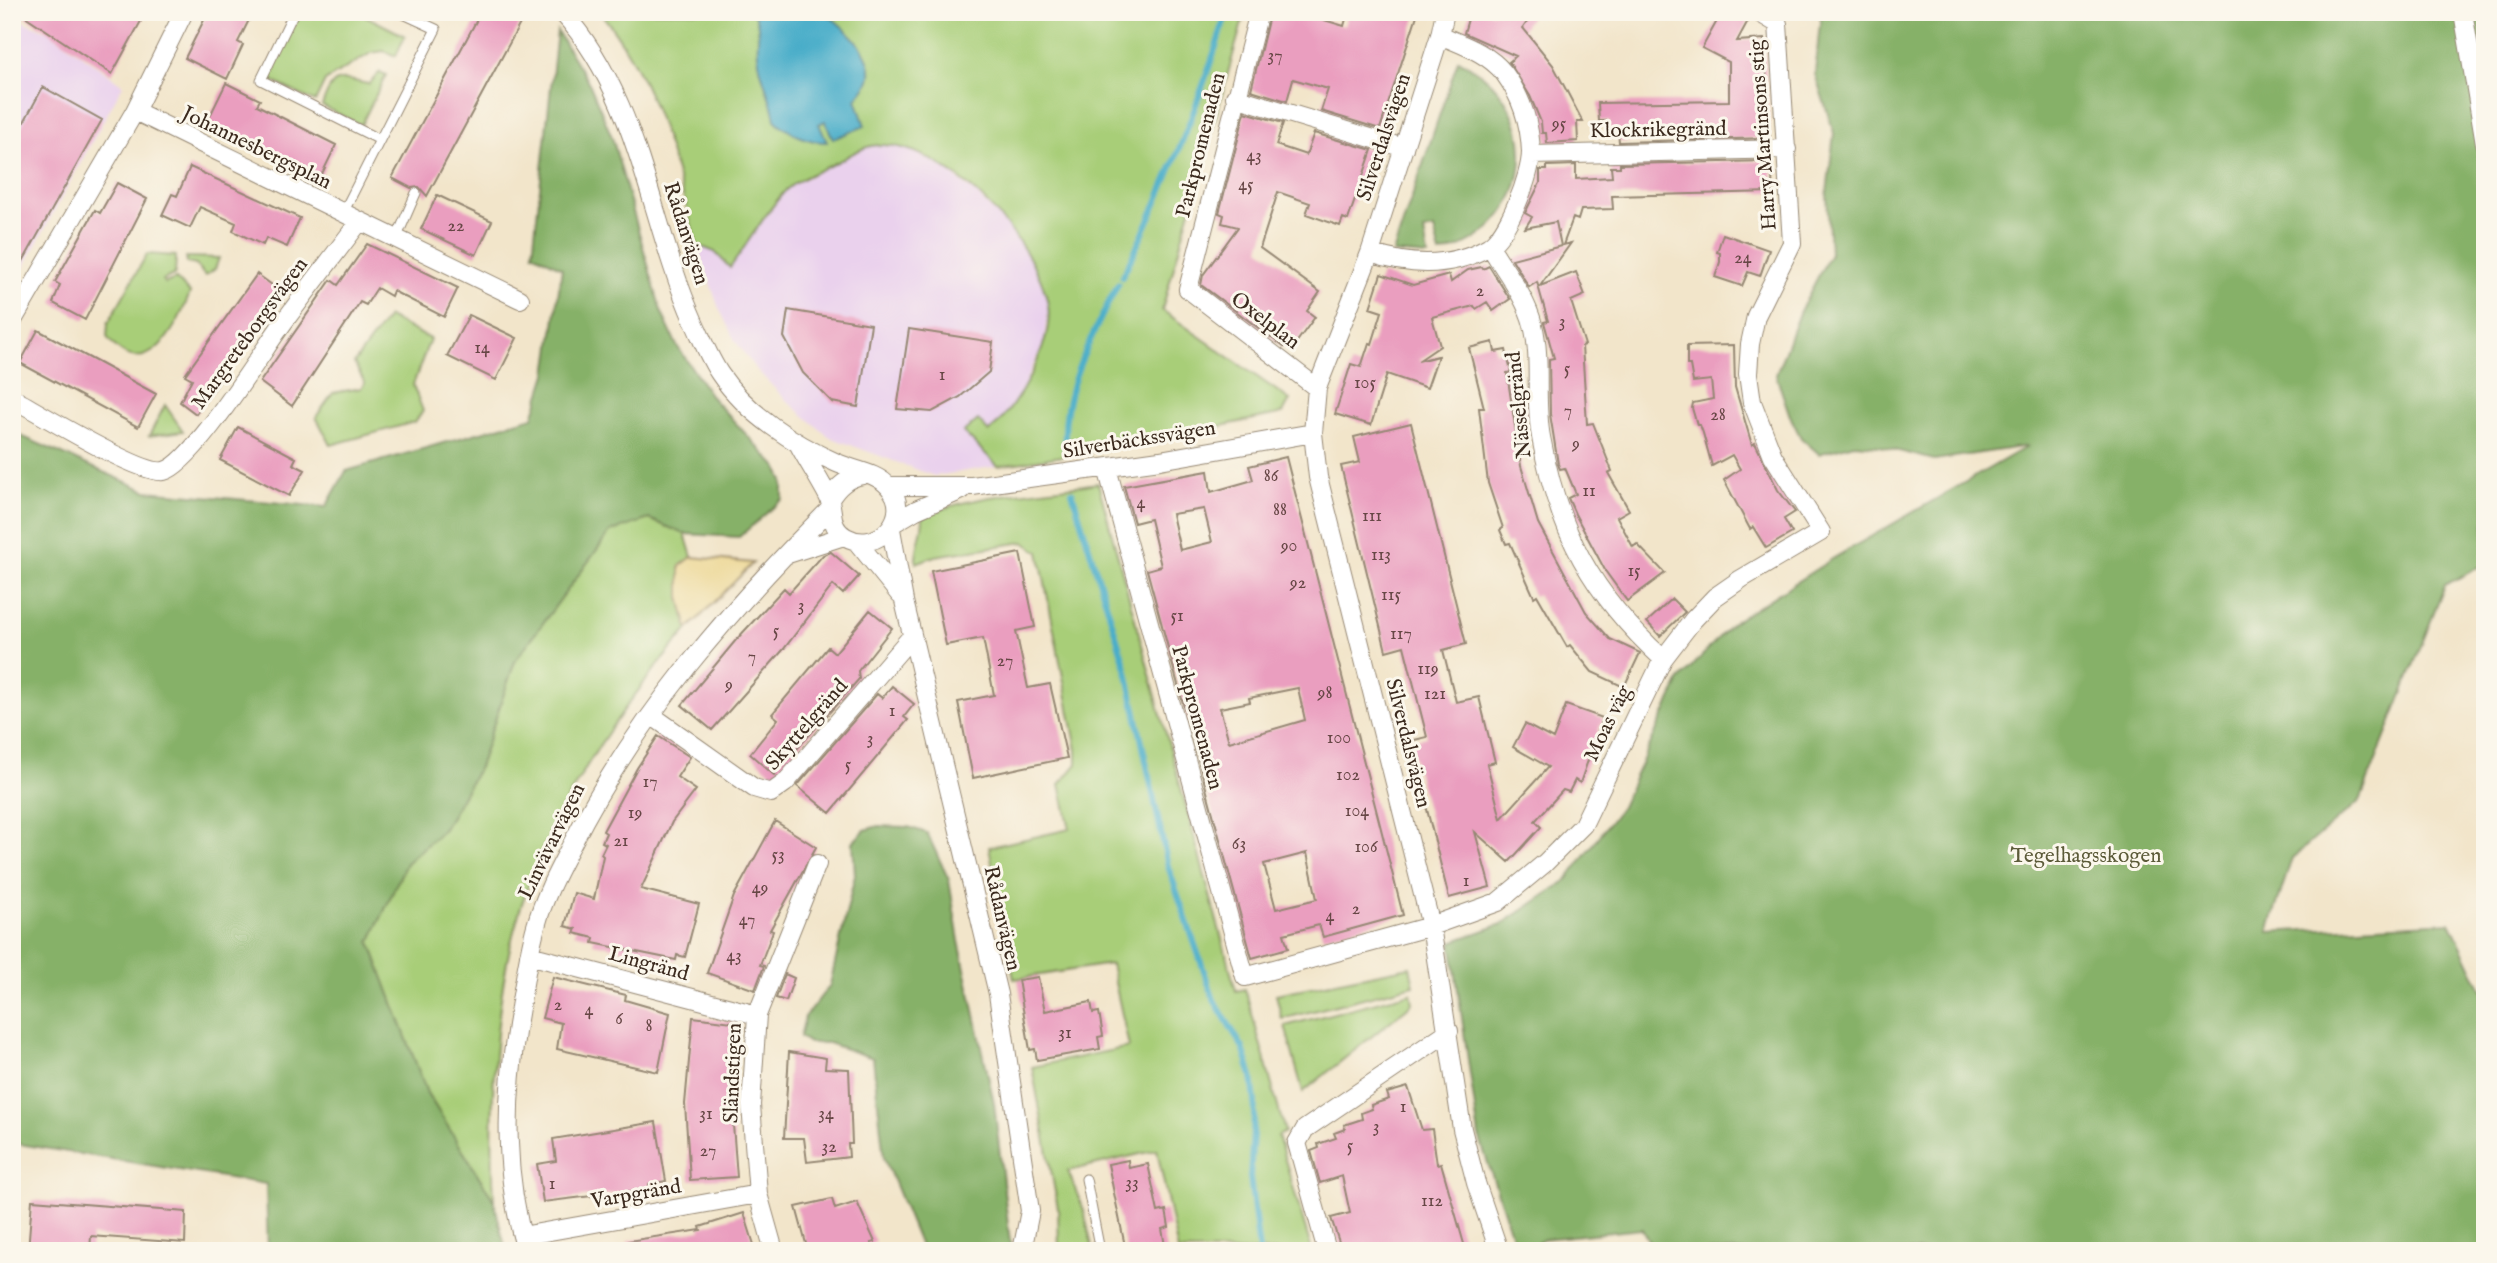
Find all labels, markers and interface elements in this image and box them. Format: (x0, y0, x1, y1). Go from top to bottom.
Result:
street label: Harry Martinsons stig (1743, 38, 1784, 231)
house number: 37 (1267, 45, 1283, 68)
street label: Parkpromenaden (1170, 70, 1233, 221)
street label: Silverdalsvägen (1351, 70, 1418, 205)
street label: Johannesbergsplan (175, 99, 336, 196)
house number: 95 (1551, 113, 1567, 136)
street label: Klockrikegränd (1589, 116, 1728, 145)
house number: 43 (1246, 145, 1262, 168)
house number: 45 (1238, 174, 1254, 197)
street label: Rådanvägen (656, 179, 715, 288)
house number: 22 (448, 215, 464, 238)
house number: 24 (1734, 247, 1752, 270)
street label: Margreteborgsvägen (186, 252, 315, 415)
house number: 2 (1476, 280, 1484, 303)
street label: Oxelplan (1225, 286, 1305, 356)
house number: 3 (1559, 311, 1565, 334)
house number: 14 (474, 337, 490, 360)
street label: Nässelgränd (1500, 349, 1539, 460)
house number: 5 (1564, 358, 1571, 381)
house number: 1 (939, 364, 945, 387)
house number: 105 (1354, 372, 1376, 395)
house number: 7 (1564, 400, 1572, 423)
house number: 28 (1710, 404, 1726, 427)
street label: Silverbäckssvägen (1061, 415, 1218, 466)
house number: 9 (1571, 433, 1580, 456)
house number: 86 (1264, 465, 1279, 488)
house number: 11 (1582, 480, 1596, 503)
house number: 4 (1137, 492, 1146, 515)
house number: 88 (1273, 499, 1287, 522)
house number: 111 (1362, 505, 1382, 528)
house number: 90 (1280, 535, 1297, 558)
house number: 113 (1371, 544, 1391, 567)
house number: 15 (1627, 560, 1641, 583)
house number: 92 (1289, 572, 1306, 595)
house number: 115 (1381, 584, 1401, 607)
house number: 3 (798, 595, 804, 618)
house number: 51 (1170, 605, 1184, 628)
house number: 5 (773, 620, 780, 643)
house number: 117 (1390, 623, 1412, 646)
street label: Parkpromenaden (1164, 642, 1229, 793)
house number: 7 (748, 646, 756, 669)
house number: 27 (997, 650, 1013, 673)
house number: 119 (1417, 658, 1439, 681)
street label: Skyttelgränd (760, 673, 855, 776)
house number: 9 (724, 674, 733, 697)
street label: Silverdalsvägen (1378, 676, 1437, 811)
street label: Moas väg (1578, 681, 1639, 766)
house number: 98 (1317, 682, 1332, 705)
house number: 121 (1424, 683, 1446, 706)
house number: 1 (889, 700, 895, 723)
house number: 100 (1327, 727, 1351, 750)
house number: 3 (867, 728, 873, 751)
house number: 5 (845, 754, 852, 777)
house number: 102 (1336, 764, 1360, 787)
house number: 17 (642, 771, 658, 794)
street label: Linvävarvägen (513, 779, 592, 904)
house number: 104 (1345, 800, 1369, 823)
house number: 19 (628, 802, 642, 825)
house number: 21 (613, 830, 629, 853)
house number: 63 (1232, 833, 1246, 856)
house number: 106 (1354, 836, 1378, 859)
park label: Tegelhagsskogen (2011, 843, 2161, 870)
house number: 53 (771, 844, 785, 867)
street label: Rådanvägen (976, 863, 1027, 973)
house number: 1 (1463, 870, 1469, 893)
house number: 49 (752, 877, 768, 900)
house number: 2 (1352, 898, 1360, 921)
house number: 4 (1326, 905, 1335, 928)
house number: 47 (739, 909, 755, 932)
street label: Lingränd (605, 941, 693, 988)
house number: 43 (726, 945, 742, 968)
house number: 2 (554, 994, 562, 1017)
house number: 4 (585, 999, 594, 1022)
house number: 6 (615, 1008, 623, 1031)
house number: 8 (645, 1015, 653, 1038)
street label: Sländstigen (718, 1022, 749, 1124)
house number: 31 (1058, 1022, 1072, 1045)
house number: 1 (1400, 1096, 1406, 1119)
house number: 31 (699, 1103, 713, 1126)
house number: 34 (818, 1103, 834, 1126)
house number: 3 (1373, 1116, 1379, 1139)
house number: 5 (1347, 1135, 1354, 1158)
house number: 32 (821, 1136, 837, 1159)
house number: 27 (700, 1140, 716, 1163)
house number: 33 (1125, 1172, 1139, 1195)
house number: 1 (549, 1173, 555, 1196)
street label: Varpgränd (588, 1173, 684, 1216)
house number: 112 (1421, 1190, 1443, 1213)

